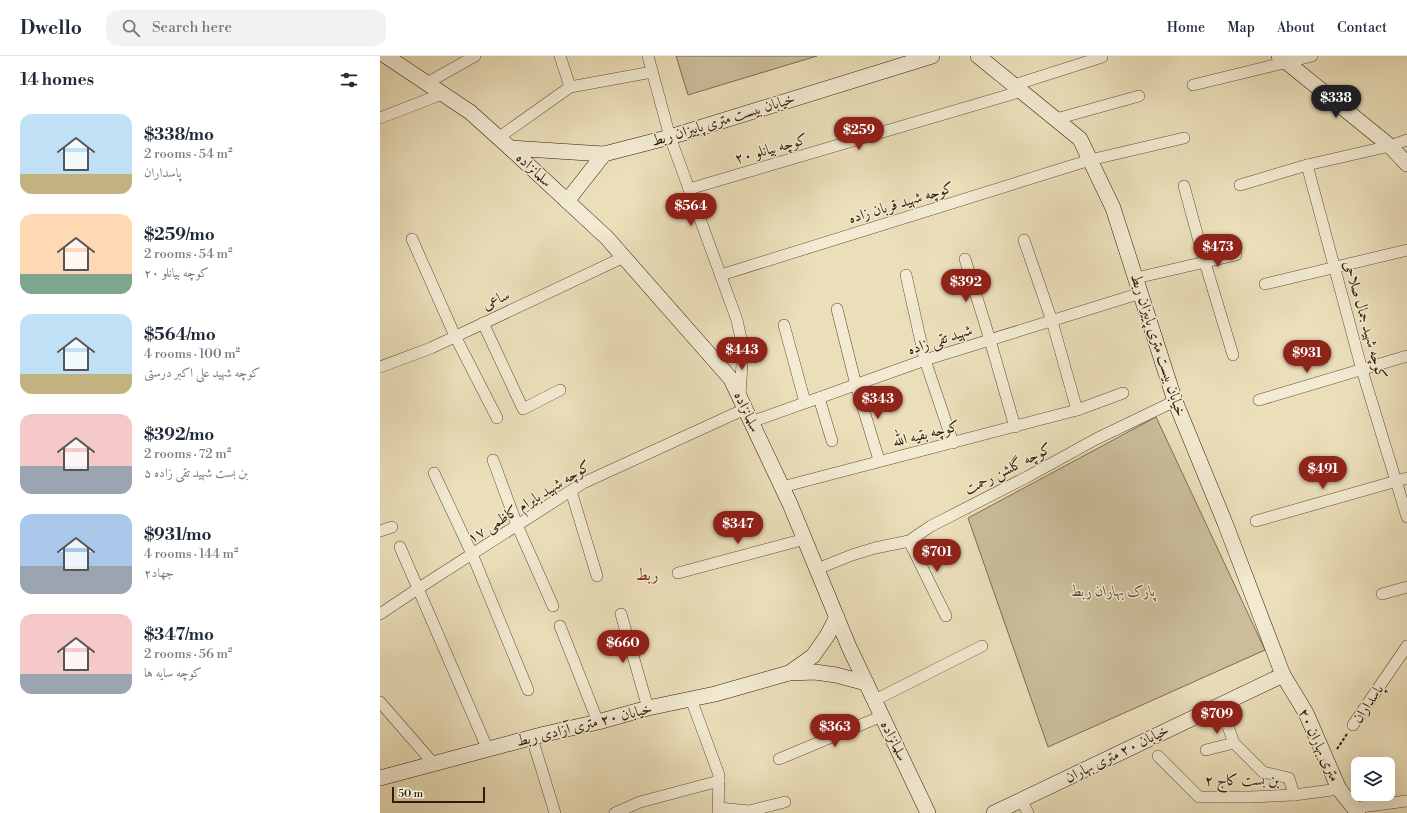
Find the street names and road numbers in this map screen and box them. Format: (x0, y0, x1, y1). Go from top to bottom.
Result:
street label: خیابان بیست متری پاییزان ربط (649, 89, 797, 152)
street label: کوچه بیانلو ۲۰ (732, 130, 810, 169)
street label: سلمانزاده (512, 148, 556, 192)
street label: کوچه شهید قربان زاده (846, 178, 956, 229)
street label: کوچه شهید جمال صلاحی (1338, 258, 1391, 382)
street label: خیابان بیست متری پاییزان ربط (1125, 271, 1190, 419)
street label: ساعی (479, 285, 513, 315)
street label: شهید تقی زاده (905, 321, 975, 360)
street label: سلمانزاده (729, 389, 765, 435)
street label: کوچه بقیه الله (890, 414, 962, 452)
street label: کوچه گلشن رحمت (961, 439, 1055, 500)
street label: کوچه شهید بایرام کاظمی ۱۷ (464, 456, 596, 550)
street label: پاسداران (1348, 680, 1389, 728)
street label: خیابان ۲۰ متری آزادی ربط (514, 699, 654, 751)
street label: ۲۰ متری بهاران (1294, 705, 1344, 785)
street label: سلمانزاده (876, 718, 912, 764)
street label: خیابان ۲۰ متری بهاران (1062, 721, 1172, 787)
street label: بن بست کاج ۲ (1205, 771, 1280, 793)

